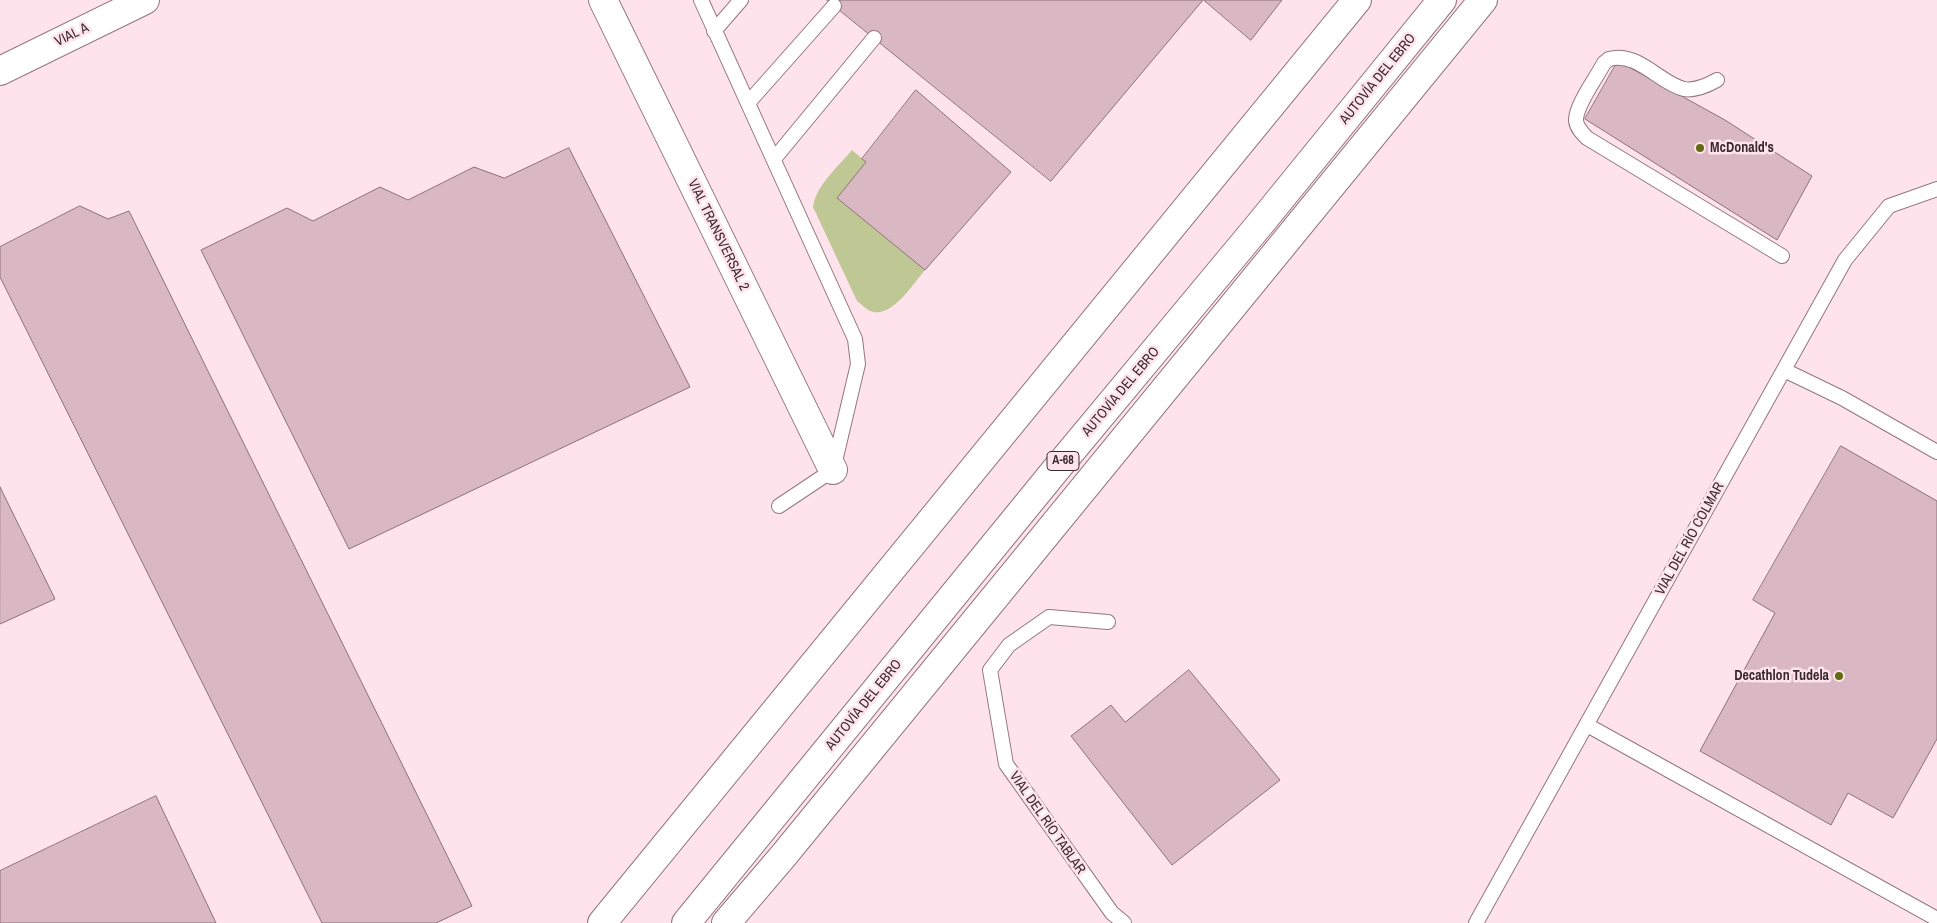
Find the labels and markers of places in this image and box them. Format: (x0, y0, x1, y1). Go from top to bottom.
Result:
place label: McDonald's (1710, 140, 1774, 156)
marker: McDonald's (1694, 142, 1706, 154)
place label: Decathlon Tudela (1734, 668, 1829, 684)
marker: Decathlon Tudela (1833, 670, 1845, 682)

